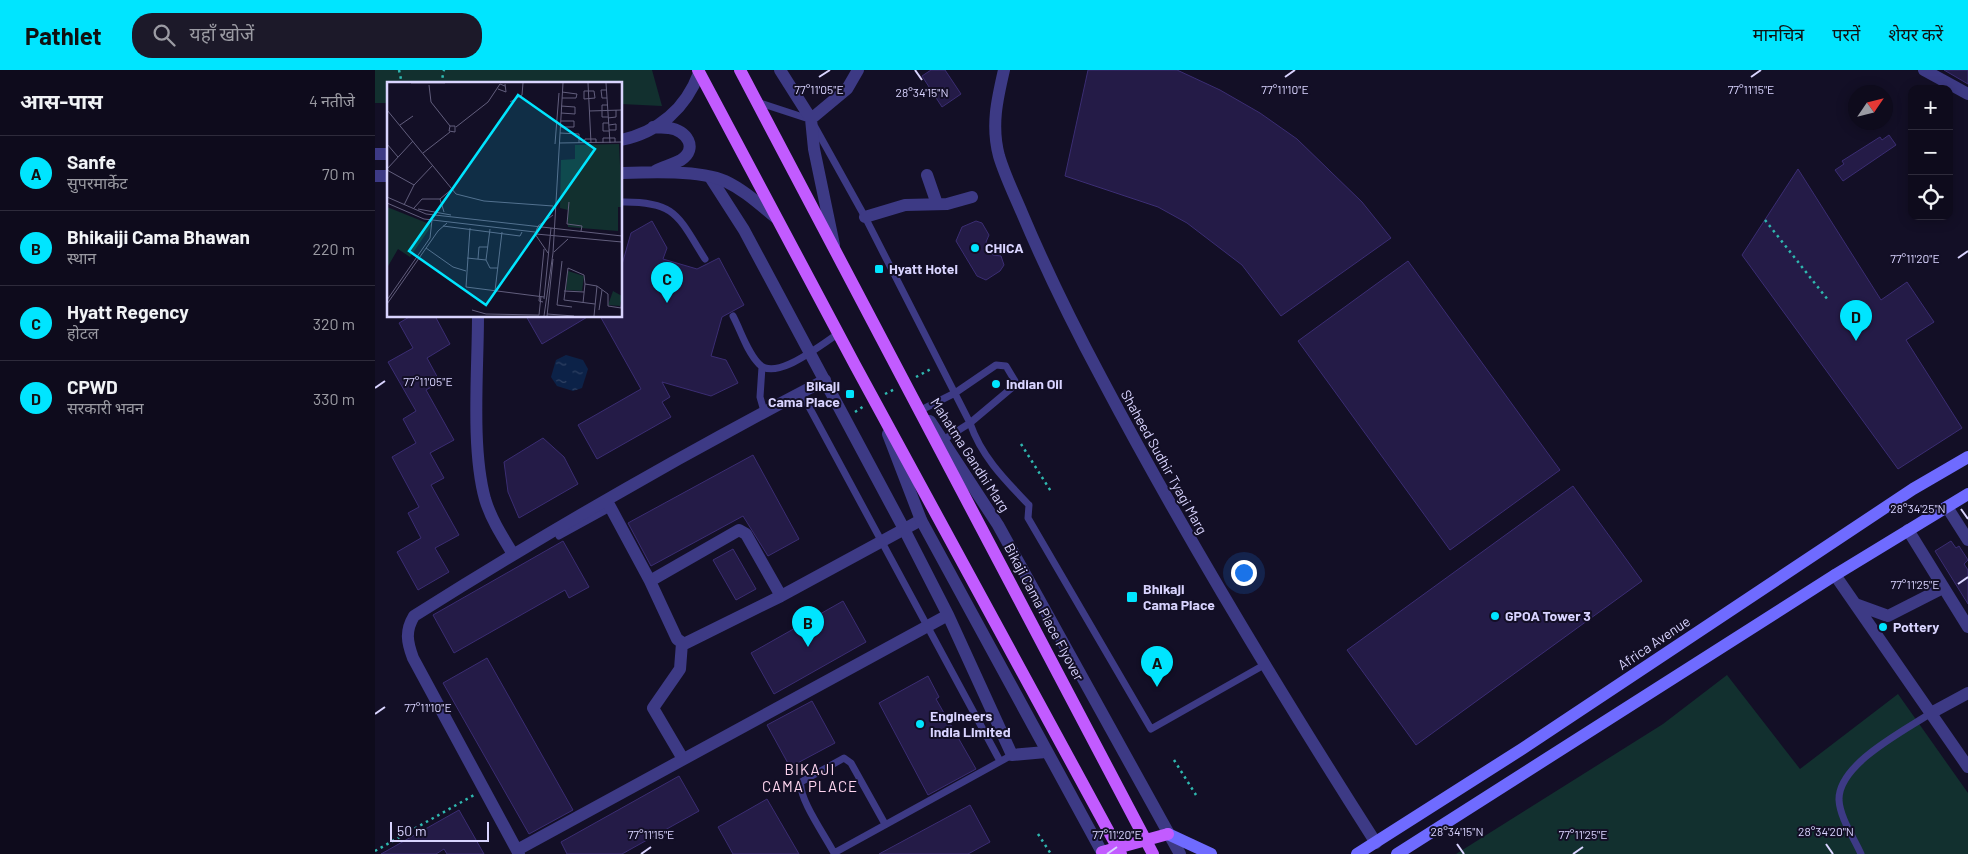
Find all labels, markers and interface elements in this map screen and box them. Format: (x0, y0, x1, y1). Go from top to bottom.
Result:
search box (132, 13, 482, 58)
text: Pathlet (25, 21, 102, 50)
icon: search (150, 21, 178, 49)
text: यहाँ खोजें (190, 22, 254, 45)
text: मानचित्र (1753, 23, 1804, 45)
text: परतें (1832, 23, 1860, 45)
text: शेयर करें (1888, 23, 1943, 45)
inset map (387, 82, 623, 318)
text: 77°11'05"E (794, 82, 844, 96)
text: 77°11'10"E (1261, 82, 1309, 96)
text: 77°11'15"E (1728, 82, 1774, 96)
text: 28°34'15"N (895, 85, 949, 99)
north arrow (1848, 85, 1893, 130)
map controls (1908, 85, 1953, 220)
button: + (1908, 85, 1953, 130)
text: आस-पास (20, 88, 103, 113)
text: 4 नतीजे (309, 91, 355, 110)
button: − (1908, 130, 1953, 175)
text: Sanfe (67, 150, 116, 173)
text: A (31, 164, 41, 183)
text: 70 m (322, 164, 355, 183)
text: सुपरमार्केट (67, 173, 128, 192)
button: locate (1908, 175, 1953, 220)
text: Bhikaiji Cama Bhawan (67, 225, 250, 248)
text: B (31, 239, 41, 258)
text: 220 m (312, 239, 355, 258)
place label: CHICA (985, 239, 1024, 256)
marker: CHICA (969, 242, 981, 254)
text: स्थान (67, 248, 96, 267)
text: 77°11'20"E (1890, 251, 1940, 265)
place label: Hyatt Hotel (889, 260, 958, 277)
pin: C (651, 262, 683, 303)
marker: Hyatt Hotel (873, 263, 885, 275)
text: Hyatt Regency (67, 300, 189, 323)
pin: D (1840, 300, 1872, 341)
text: C (31, 314, 41, 333)
text: 320 m (313, 314, 355, 333)
text: होटल (67, 323, 99, 342)
text: 77°11'05"E (403, 374, 453, 388)
text: CPWD (67, 375, 118, 398)
place label: Indian Oil (1006, 375, 1062, 392)
place label: Bikaji Cama Place (768, 377, 840, 410)
marker: Indian Oil (990, 378, 1002, 390)
street label: Shaheed Sudhir Tyagi Marg (1118, 387, 1211, 537)
marker: Bikaji Cama Place (844, 388, 856, 400)
text: D (31, 389, 41, 408)
text: 330 m (313, 389, 355, 408)
street label: Mahatma Gandhi Marg (927, 394, 1014, 515)
text: सरकारी भवन (67, 398, 144, 417)
text: 28°34'25"N (1890, 501, 1946, 515)
street label: Bikaji Cama Place Flyover (1001, 540, 1088, 683)
your location (1231, 560, 1257, 586)
text: 77°11'25"E (1891, 577, 1939, 591)
place label: Bhikaji Cama Place (1143, 580, 1215, 613)
marker: Bhikaji Cama Place (1125, 590, 1139, 604)
pin: B (792, 606, 824, 647)
place label: GPOA Tower 3 (1505, 607, 1591, 624)
marker: GPOA Tower 3 (1489, 610, 1501, 622)
street label: Africa Avenue (1614, 612, 1693, 673)
place label: Pottery (1893, 618, 1939, 635)
marker: Pottery (1877, 621, 1889, 633)
pin: A (1141, 646, 1173, 687)
text: 77°11'10"E (404, 700, 452, 714)
place label: Engineers India Limited (930, 707, 1011, 740)
marker: Engineers India Limited (914, 718, 926, 730)
district label: BIKAJI CAMA PLACE (762, 760, 858, 795)
scale bar (390, 819, 489, 842)
text: 50 m (397, 822, 426, 839)
text: 28°34'15"N (1430, 824, 1484, 838)
text: 28°34'20"N (1798, 824, 1854, 838)
text: 77°11'15"E (628, 827, 674, 841)
text: 77°11'20"E (1092, 827, 1142, 841)
text: 77°11'25"E (1559, 827, 1607, 841)

